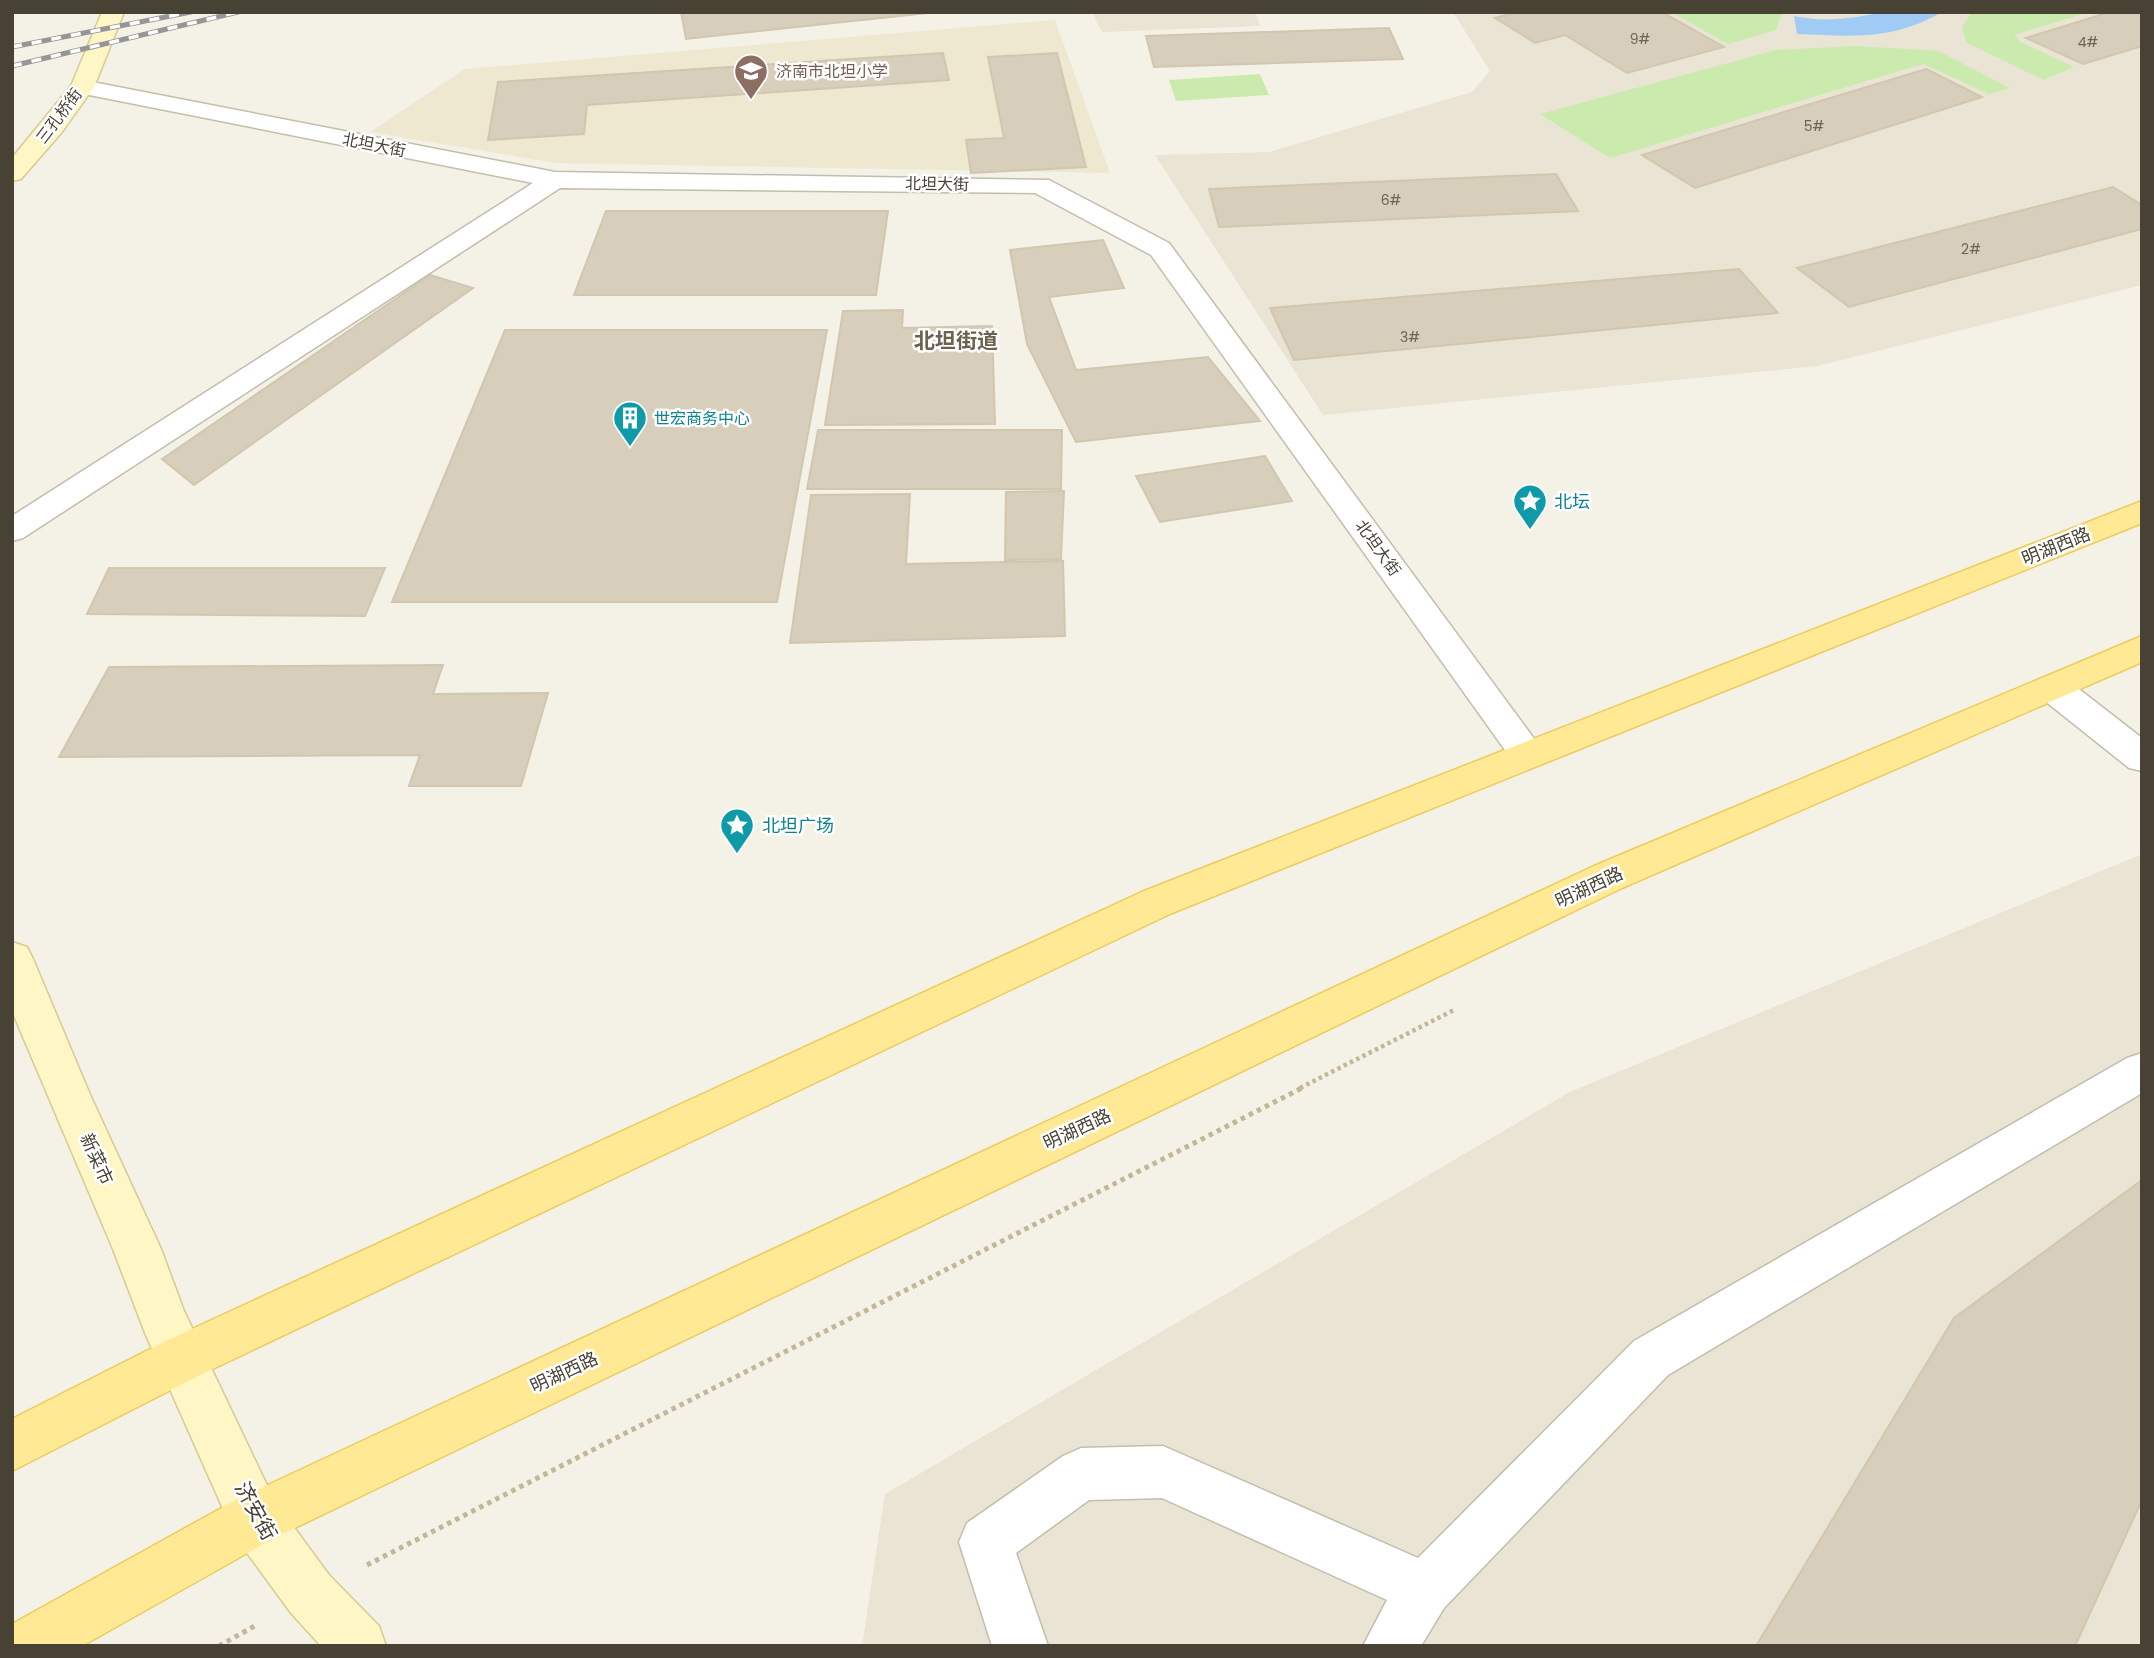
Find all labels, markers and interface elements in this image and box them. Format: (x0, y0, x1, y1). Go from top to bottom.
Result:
house number: 9# (1630, 29, 1650, 49)
house number: 4# (2078, 32, 2098, 52)
school or university icon: 济南市北坦小学 (732, 52, 770, 101)
place label: 济南市北坦小学 (776, 60, 888, 83)
street label: 三孔桥街 (31, 84, 87, 148)
house number: 5# (1804, 116, 1824, 136)
street label: 北坦大街 (340, 128, 408, 162)
street label: 北坦大街 (905, 172, 969, 196)
house number: 6# (1381, 190, 1401, 210)
house number: 2# (1961, 239, 1981, 259)
district label: 北坦街道 (914, 326, 998, 355)
house number: 3# (1400, 327, 1420, 347)
building icon: 世宏商务中心 (611, 399, 649, 448)
place label: 世宏商务中心 (654, 407, 750, 430)
place icon: 北坛 (1511, 482, 1549, 531)
place label: 北坛 (1554, 489, 1590, 514)
street label: 北坦大街 (1350, 515, 1406, 581)
street label: 明湖西路 (2018, 521, 2094, 571)
place icon: 北坦广场 (718, 806, 756, 855)
place label: 北坦广场 (762, 813, 834, 838)
street label: 明湖西路 (1551, 860, 1627, 914)
street label: 明湖西路 (1039, 1102, 1115, 1156)
street label: 新菜市 (75, 1129, 119, 1189)
street label: 明湖西路 (526, 1345, 602, 1399)
street label: 济安街 (228, 1476, 284, 1546)

